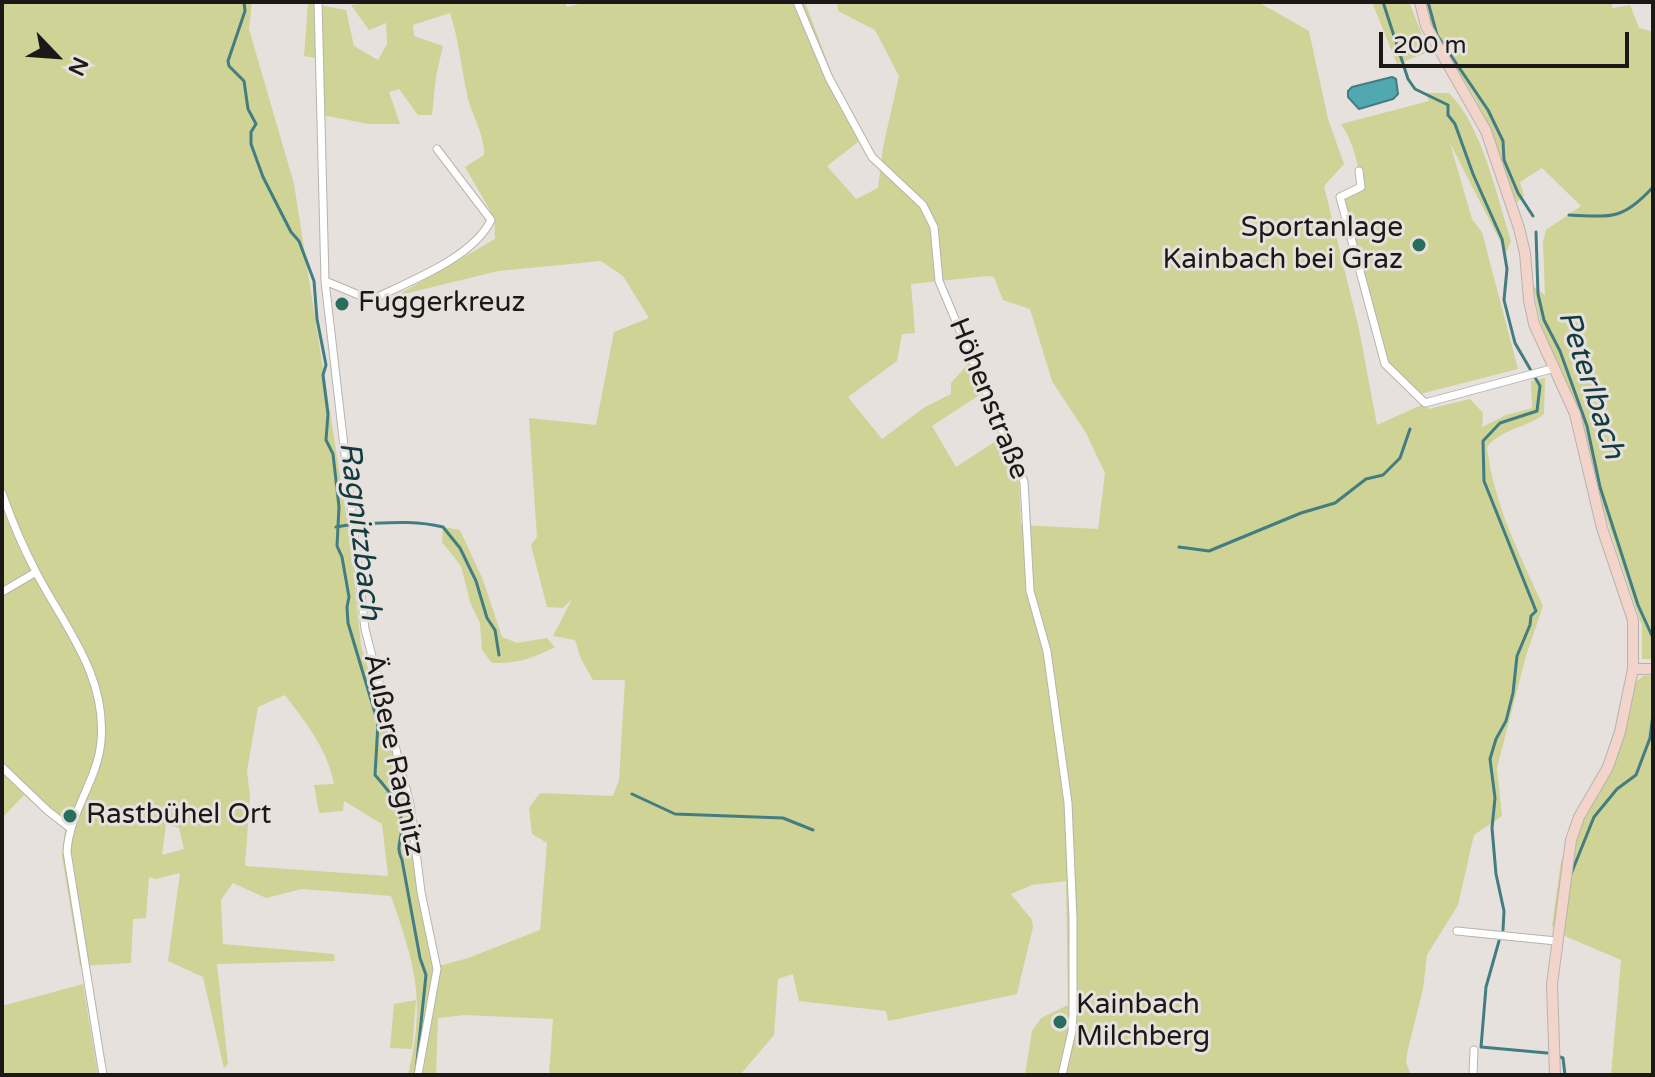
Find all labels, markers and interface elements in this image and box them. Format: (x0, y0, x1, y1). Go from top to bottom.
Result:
north arrow (16, 16, 96, 96)
scale bar (1383, 16, 1633, 66)
text: 200 m (1393, 31, 1467, 60)
text: N (62, 53, 93, 80)
place label: Sportanlage Kainbach bei Graz (1162, 212, 1403, 278)
marker: Sportanlage Kainbach bei Graz (1410, 236, 1428, 254)
place label: Fuggerkreuz (358, 287, 525, 321)
marker: Fuggerkreuz (333, 295, 351, 313)
water label: Peterlbach (1549, 306, 1631, 464)
street label: Höhenstraße (940, 313, 1036, 485)
water label: Ragnitzbach (330, 440, 388, 622)
street label: Äußere Ragnitz (355, 651, 431, 859)
place label: Rastbühel Ort (86, 799, 271, 833)
marker: Rastbühel Ort (61, 807, 79, 825)
place label: Kainbach Milchberg (1076, 989, 1210, 1055)
marker: Kainbach Milchberg (1051, 1013, 1069, 1031)

